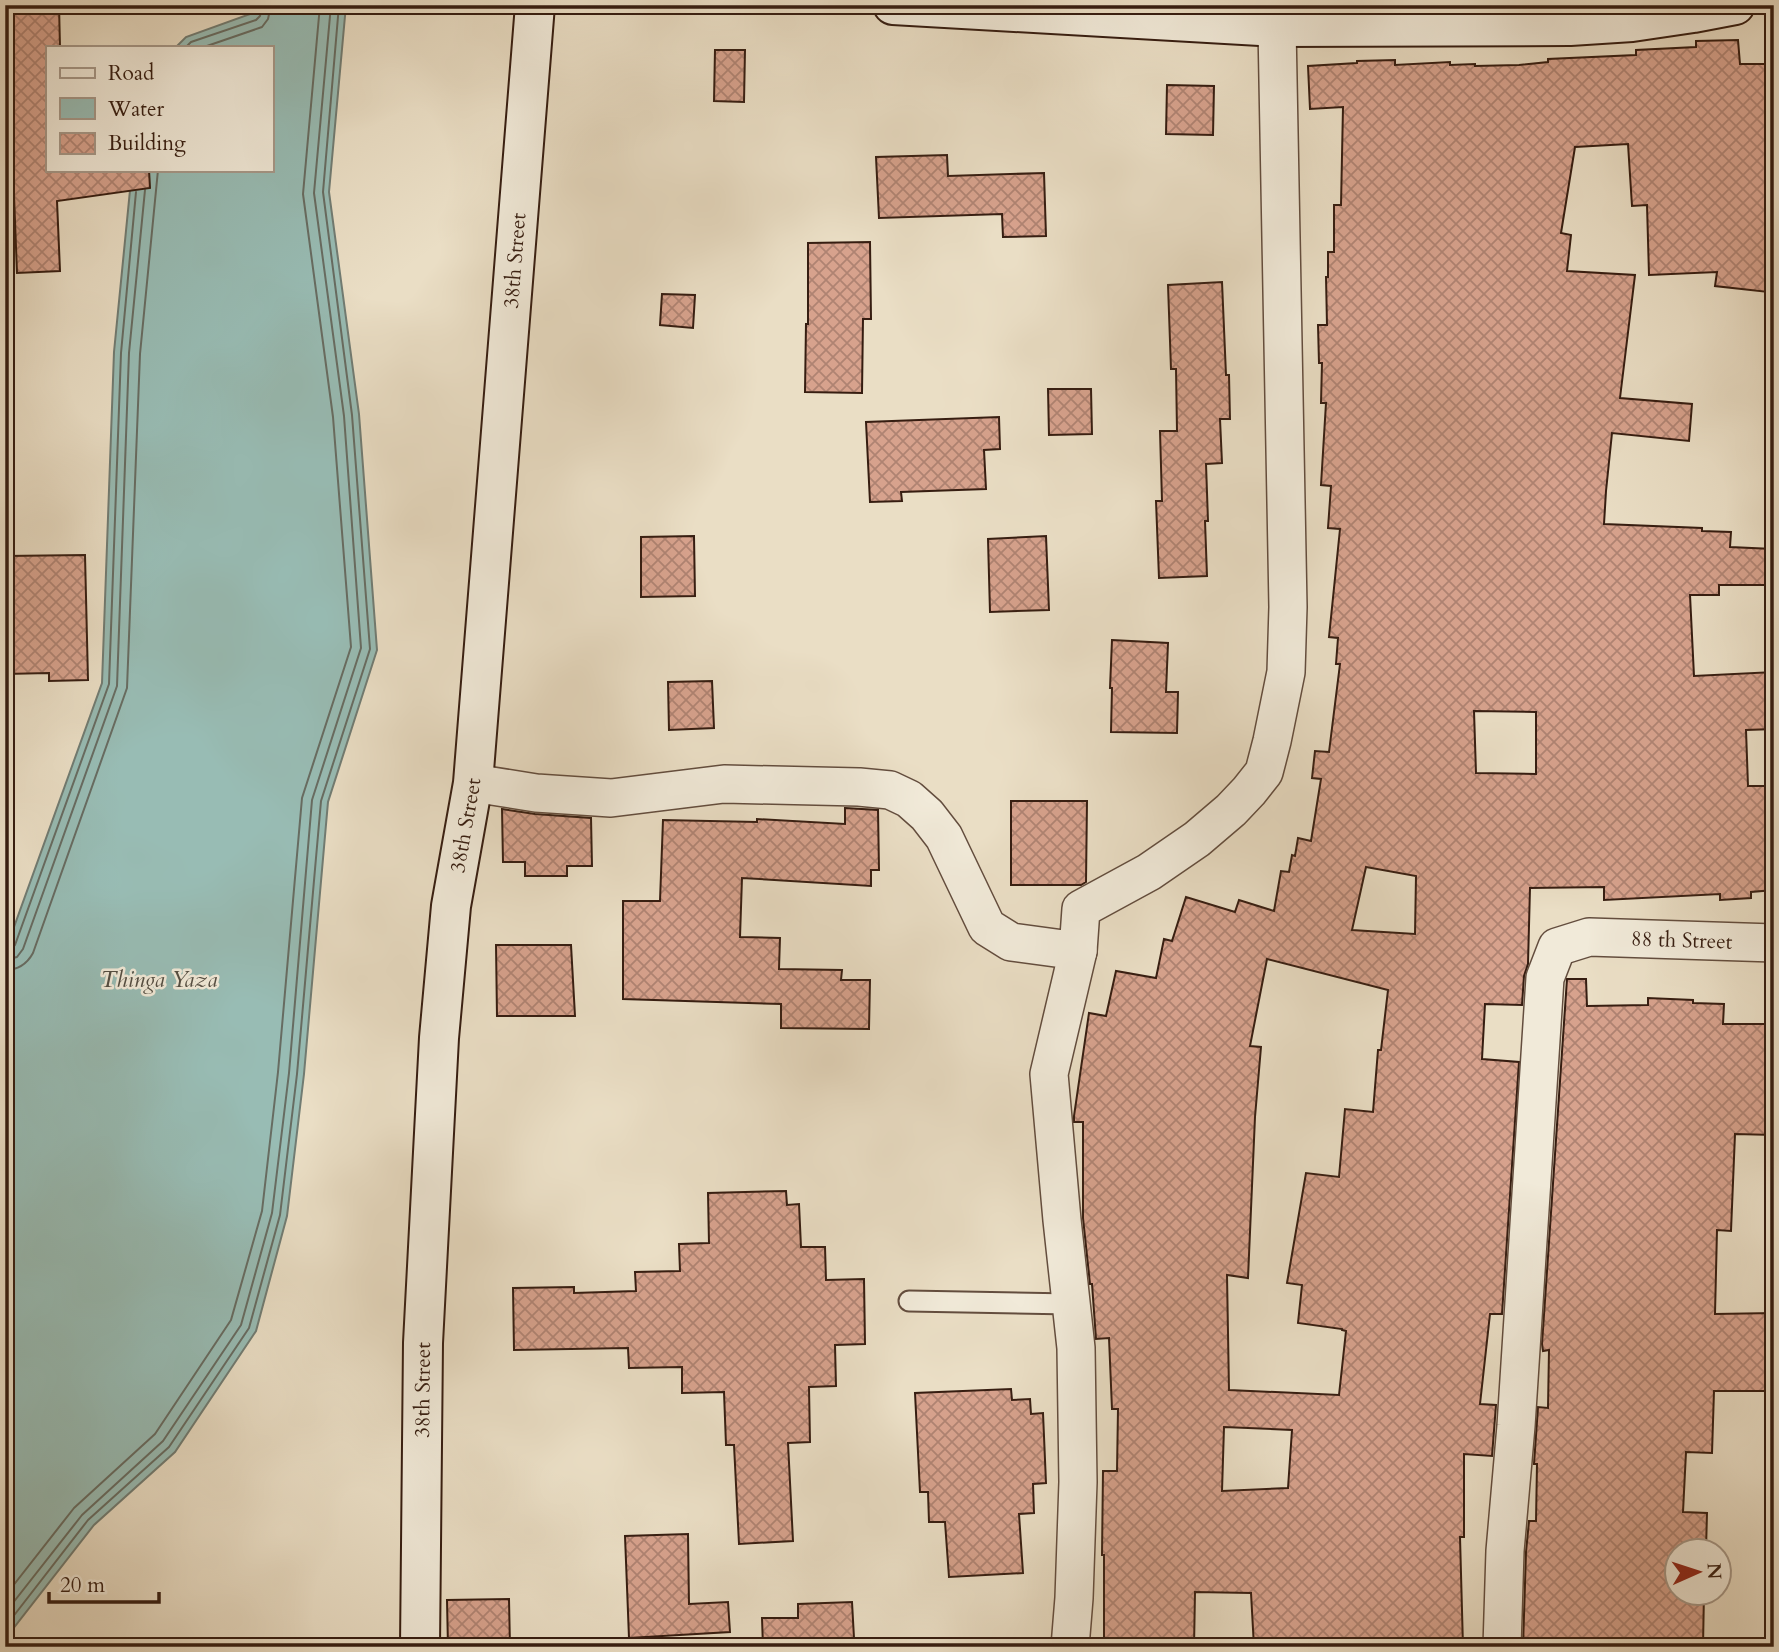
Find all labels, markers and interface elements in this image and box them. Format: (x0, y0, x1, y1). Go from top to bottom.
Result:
legend (46, 46, 273, 172)
text: Road (108, 59, 154, 88)
text: Water (107, 95, 164, 124)
text: Building (108, 129, 186, 158)
street label: 38th Street (496, 211, 533, 310)
street label: 38th Street (443, 776, 488, 875)
street label: 88 th Street (1630, 924, 1733, 956)
water label: Thinga Yaza (101, 964, 217, 995)
street label: 38th Street (408, 1342, 438, 1438)
north arrow (1664, 1536, 1734, 1606)
scale bar (49, 1561, 159, 1605)
text: N (1701, 1562, 1727, 1581)
text: 20 m (60, 1571, 105, 1600)

